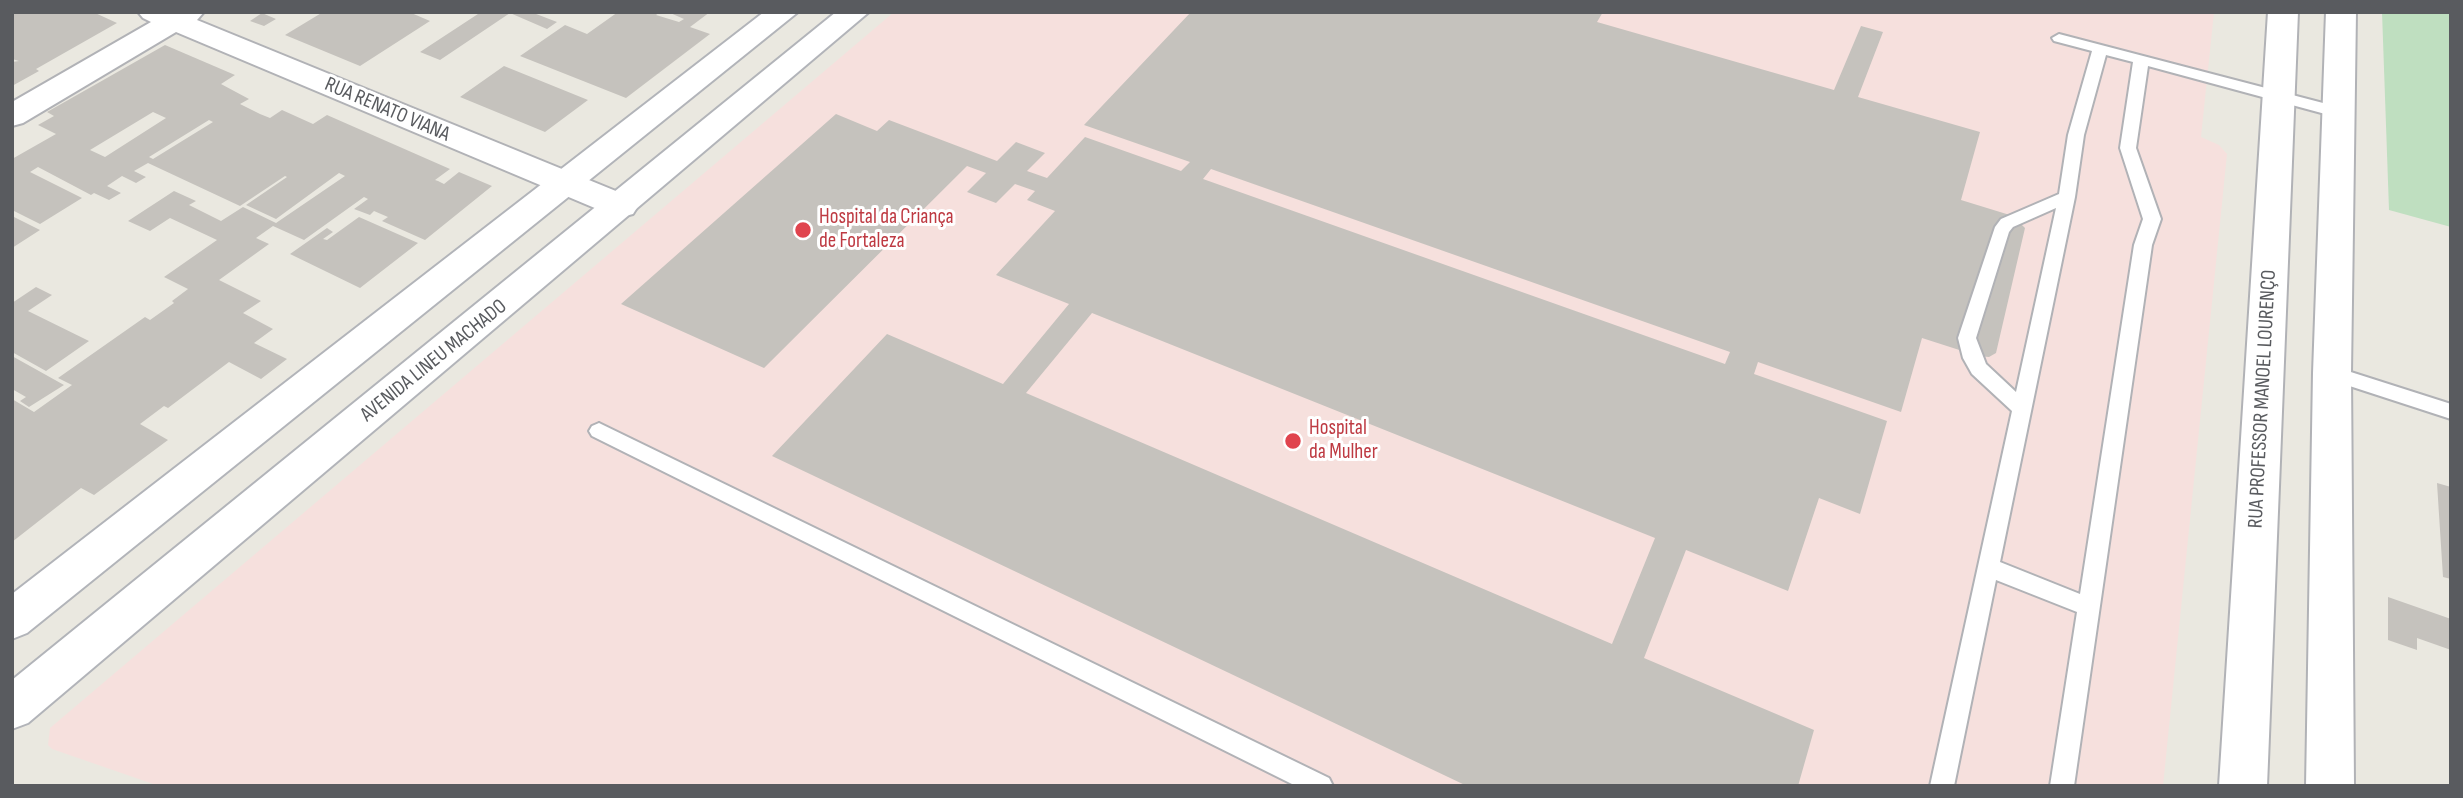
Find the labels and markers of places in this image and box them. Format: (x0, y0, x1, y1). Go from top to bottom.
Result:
place label: Hospital da Criança de Fortaleza (819, 205, 954, 255)
marker: Hospital da Criança de Fortaleza (793, 220, 813, 240)
place label: Hospital da Mulher (1309, 416, 1378, 466)
marker: Hospital da Mulher (1283, 431, 1303, 451)

